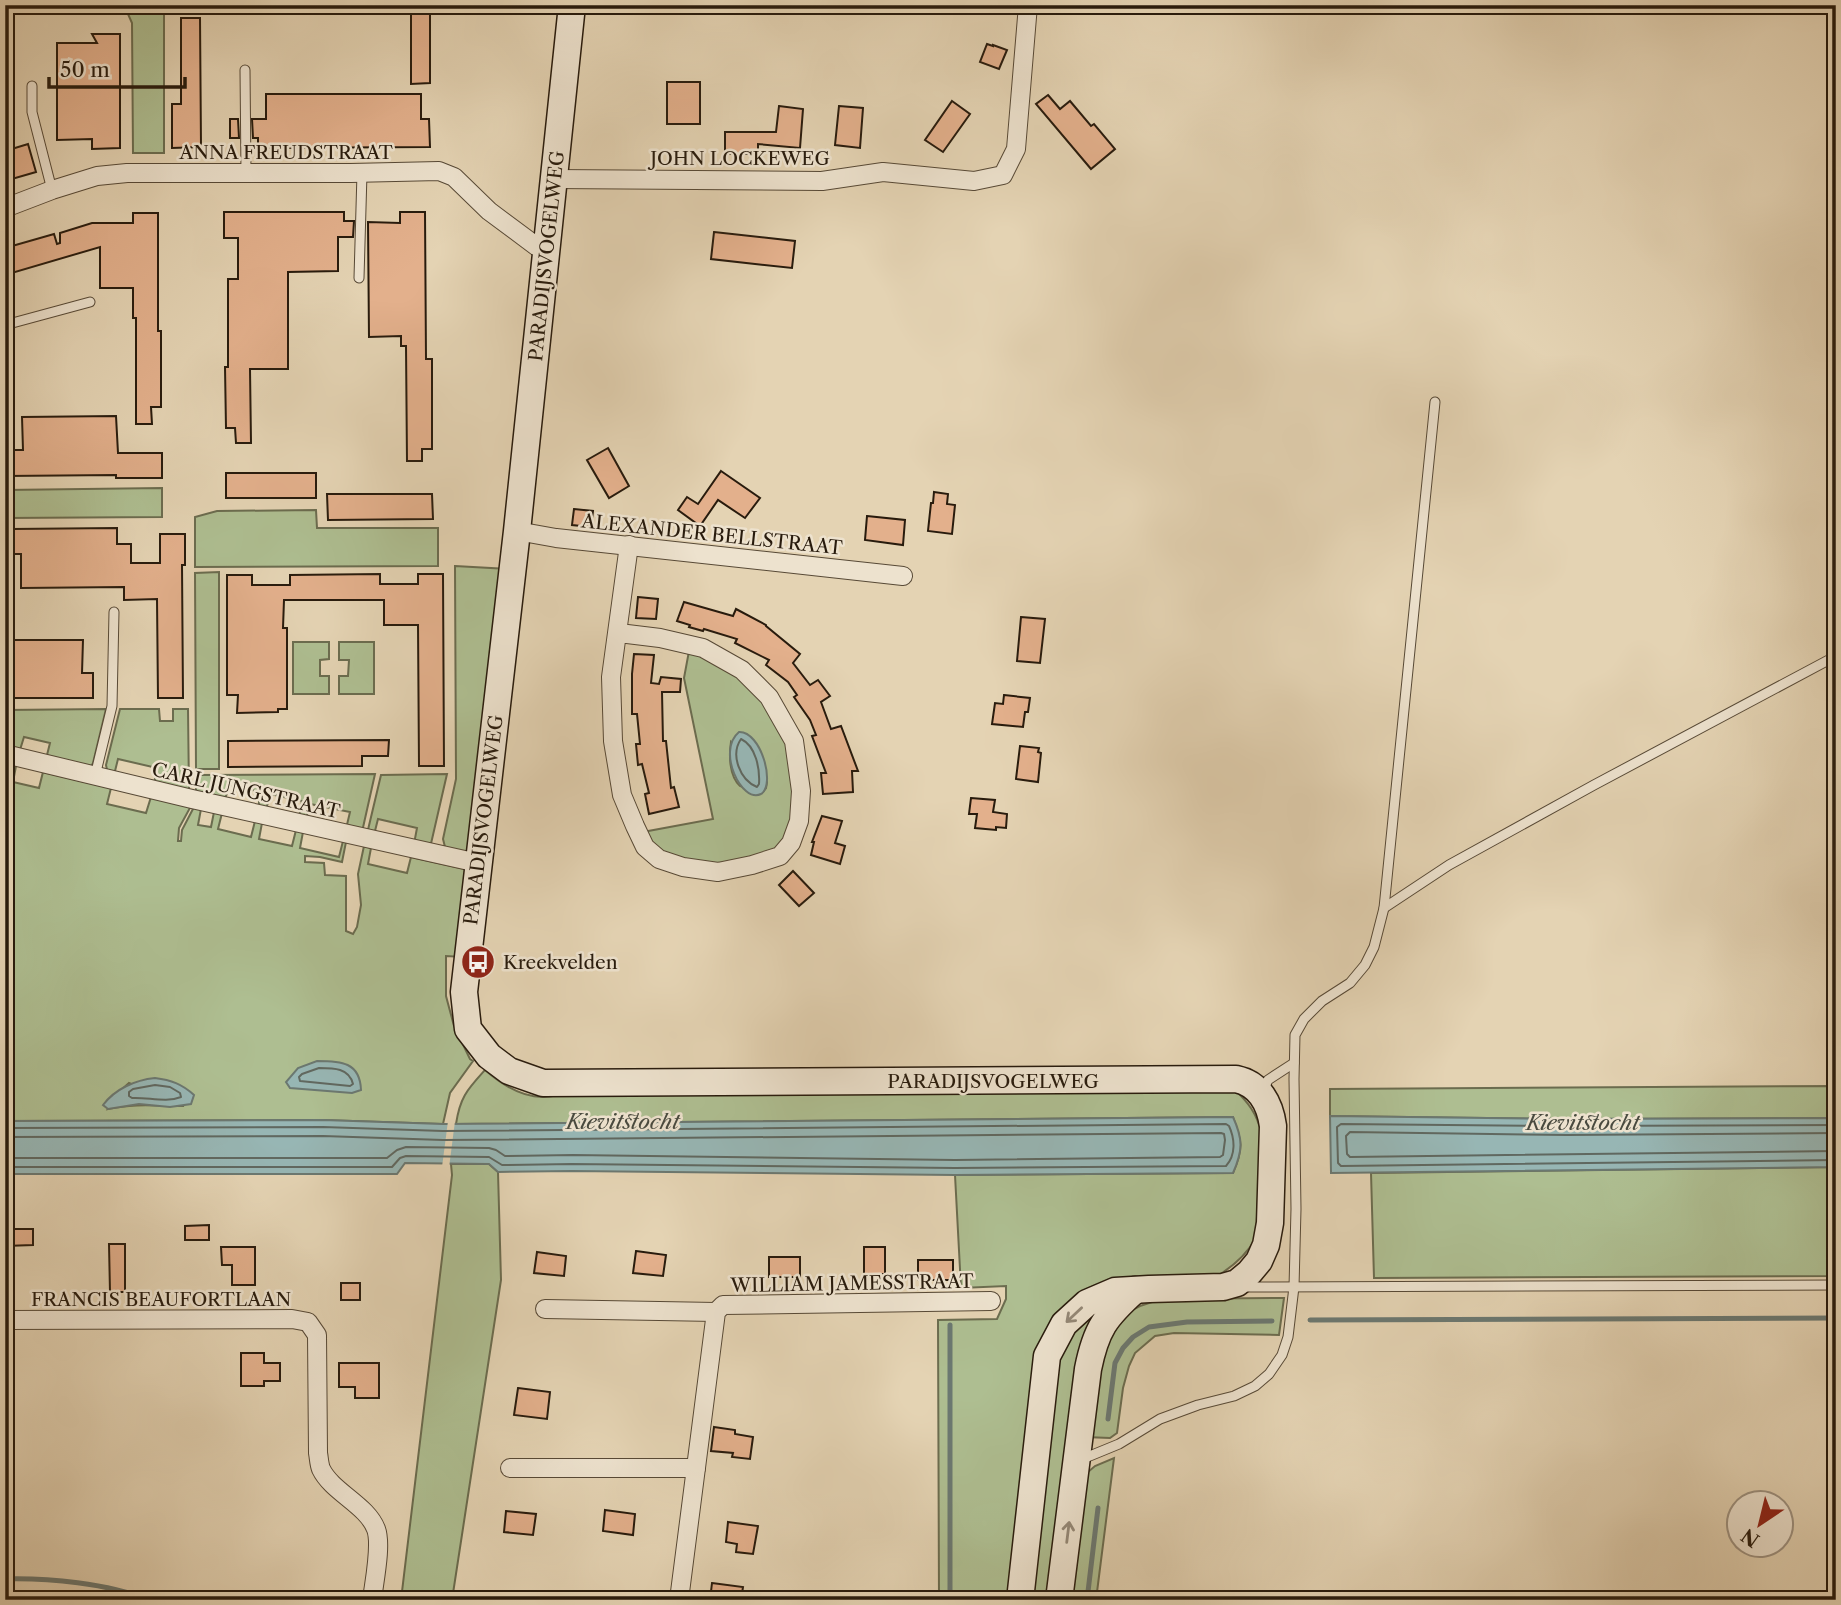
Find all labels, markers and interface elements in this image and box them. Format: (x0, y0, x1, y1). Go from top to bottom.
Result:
scale bar (49, 46, 186, 90)
text: 50 m (60, 57, 110, 82)
street label: ANNA FREUDSTRAAT (178, 141, 394, 164)
street label: JOHN LOCKEWEG (647, 147, 830, 170)
street label: PARADIJSVOGELWEG (524, 150, 569, 362)
street label: ALEXANDER BELLSTRAAT (579, 509, 844, 560)
street label: PARADIJSVOGELWEG (459, 714, 508, 926)
street label: CARL JUNGSTRAAT (150, 758, 343, 824)
bus stop icon: Kreekvelden (459, 943, 497, 981)
place label: Kreekvelden (503, 951, 618, 974)
street label: PARADIJSVOGELWEG (887, 1070, 1099, 1093)
water label: Kievitstocht (564, 1109, 681, 1134)
water label: Kievitstocht (1524, 1110, 1641, 1135)
street label: WILLIAM JAMESSTRAAT (729, 1270, 975, 1297)
street label: FRANCIS BEAUFORTLAAN (31, 1288, 291, 1311)
one-way arrow (1066, 1306, 1083, 1323)
north arrow (1726, 1490, 1796, 1560)
one-way arrow (1061, 1521, 1074, 1544)
text: N (1737, 1523, 1764, 1552)

